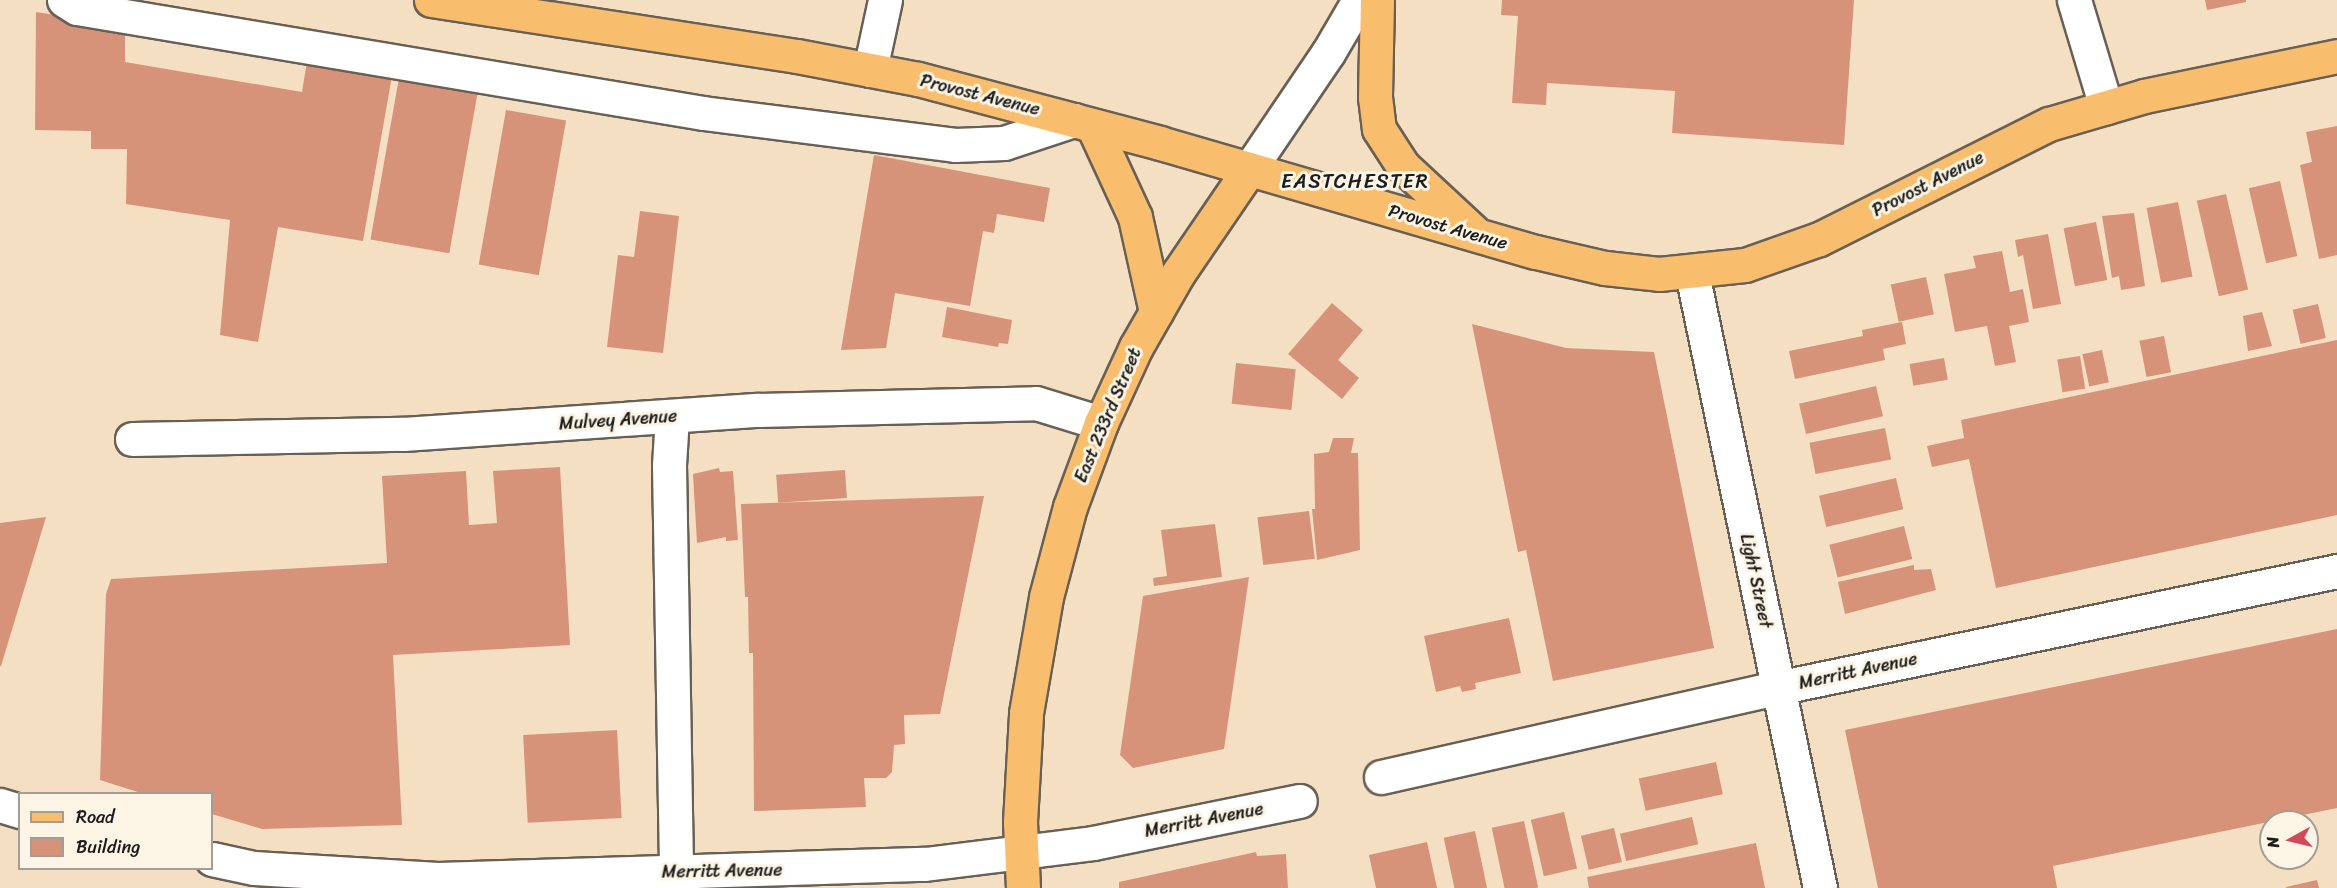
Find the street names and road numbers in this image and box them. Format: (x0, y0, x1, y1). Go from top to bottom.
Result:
street label: Provost Avenue (918, 70, 1042, 120)
street label: Provost Avenue (1869, 147, 1987, 221)
street label: Provost Avenue (1386, 200, 1510, 254)
street label: East 233rd Street (1070, 345, 1146, 485)
street label: Mulvey Avenue (558, 405, 678, 435)
street label: Light Street (1735, 532, 1777, 630)
street label: Merritt Avenue (1797, 648, 1919, 694)
street label: Merritt Avenue (1143, 798, 1265, 842)
street label: Merritt Avenue (661, 859, 783, 883)

